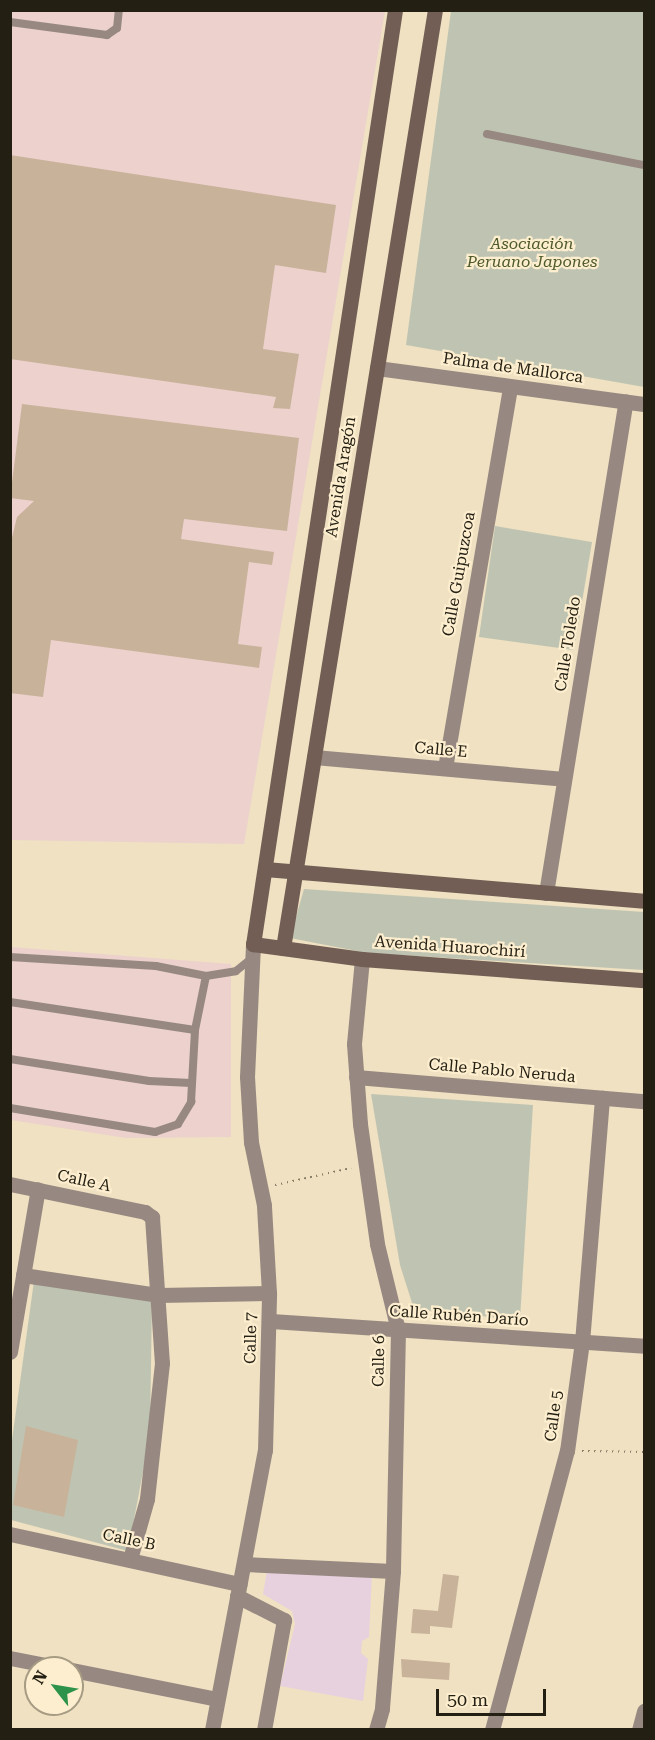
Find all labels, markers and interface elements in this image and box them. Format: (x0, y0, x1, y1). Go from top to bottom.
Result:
park label: Asociación Peruano Japones (467, 234, 597, 272)
street label: Palma de Mallorca (442, 349, 584, 387)
street label: Avenida Aragón (322, 415, 360, 539)
street label: Calle Guipuzcoa (439, 510, 479, 638)
street label: Calle Toledo (551, 595, 585, 693)
street label: Calle E (414, 738, 468, 762)
street label: Avenida Huarochirí (374, 932, 526, 962)
street label: Calle Pablo Neruda (428, 1055, 576, 1087)
street label: Calle A (56, 1166, 112, 1196)
street label: Calle Rubén Darío (389, 1302, 529, 1330)
street label: Calle 7 (241, 1312, 261, 1364)
street label: Calle 6 (369, 1335, 389, 1387)
street label: Calle 5 (541, 1389, 567, 1443)
street label: Calle B (101, 1525, 157, 1555)
north arrow (24, 1656, 84, 1716)
text: N (29, 1667, 51, 1688)
scale bar (439, 1677, 548, 1715)
text: 50 m (447, 1689, 488, 1710)

